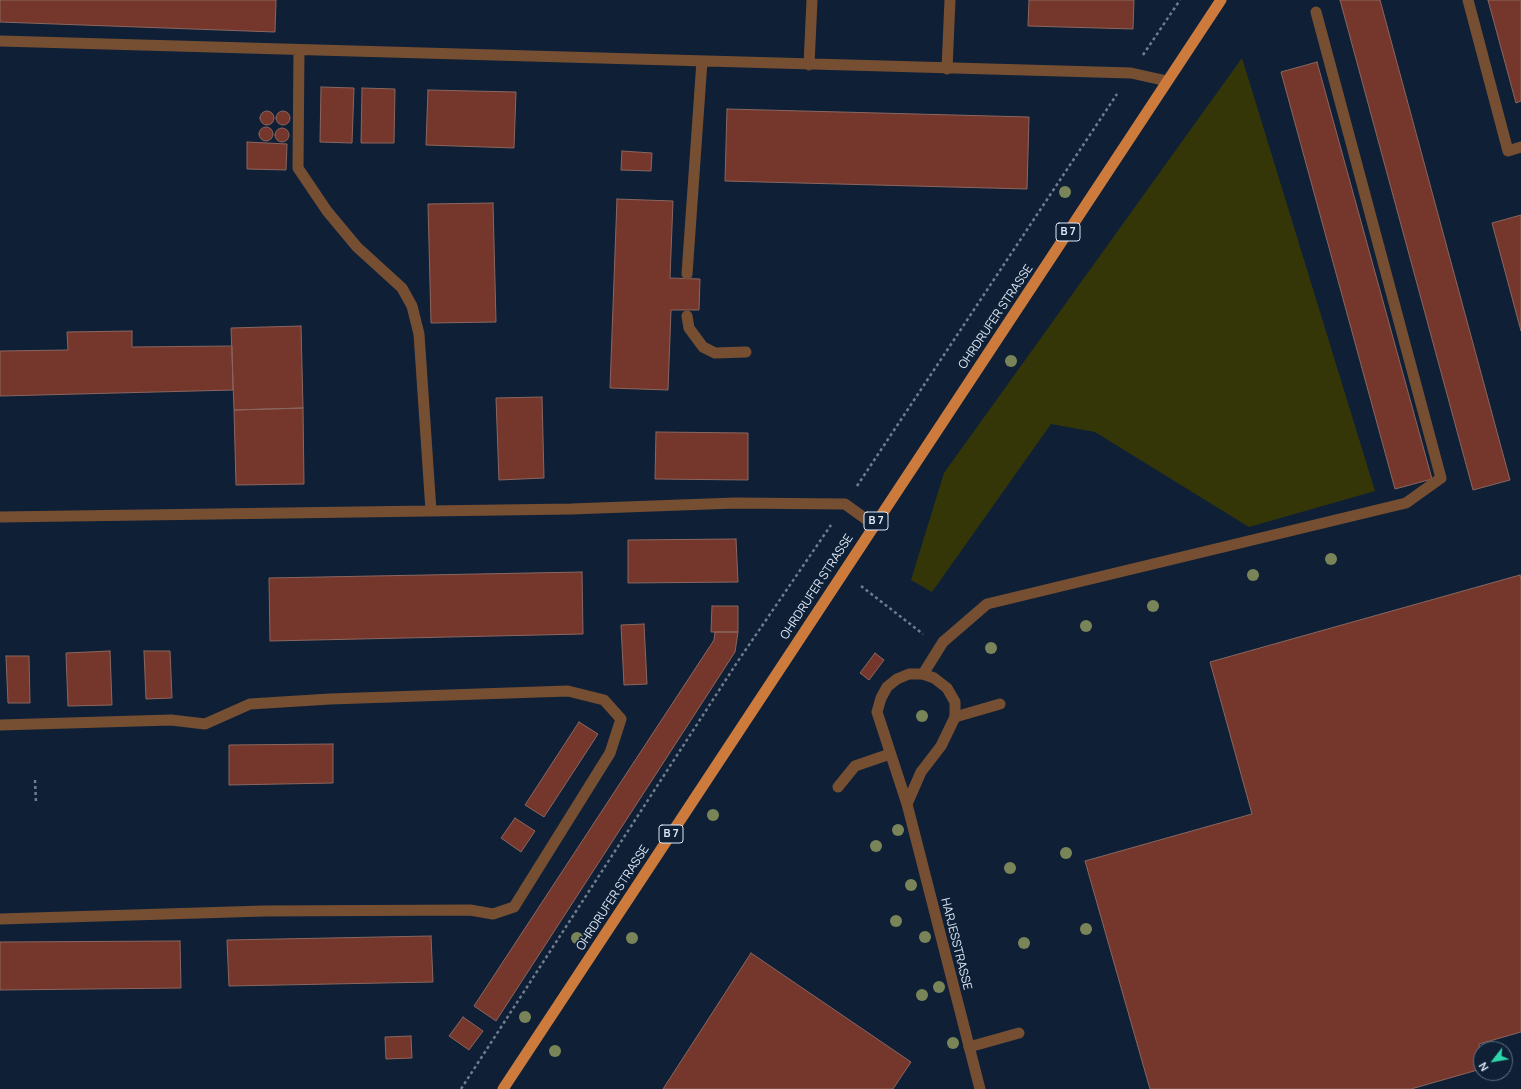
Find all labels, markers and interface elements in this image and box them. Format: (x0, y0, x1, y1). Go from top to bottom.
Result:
road number: B 7 (1056, 223, 1080, 241)
street label: OHRDRUFER STRASSE (956, 262, 1036, 372)
road number: B 7 (864, 512, 888, 530)
street label: OHRDRUFER STRASSE (778, 532, 856, 642)
road number: B 7 (659, 825, 683, 843)
street label: OHRDRUFER STRASSE (574, 843, 652, 953)
street label: HARJESSTRASSE (938, 896, 974, 992)
north arrow (1473, 1041, 1513, 1081)
text: N (1475, 1060, 1492, 1074)

